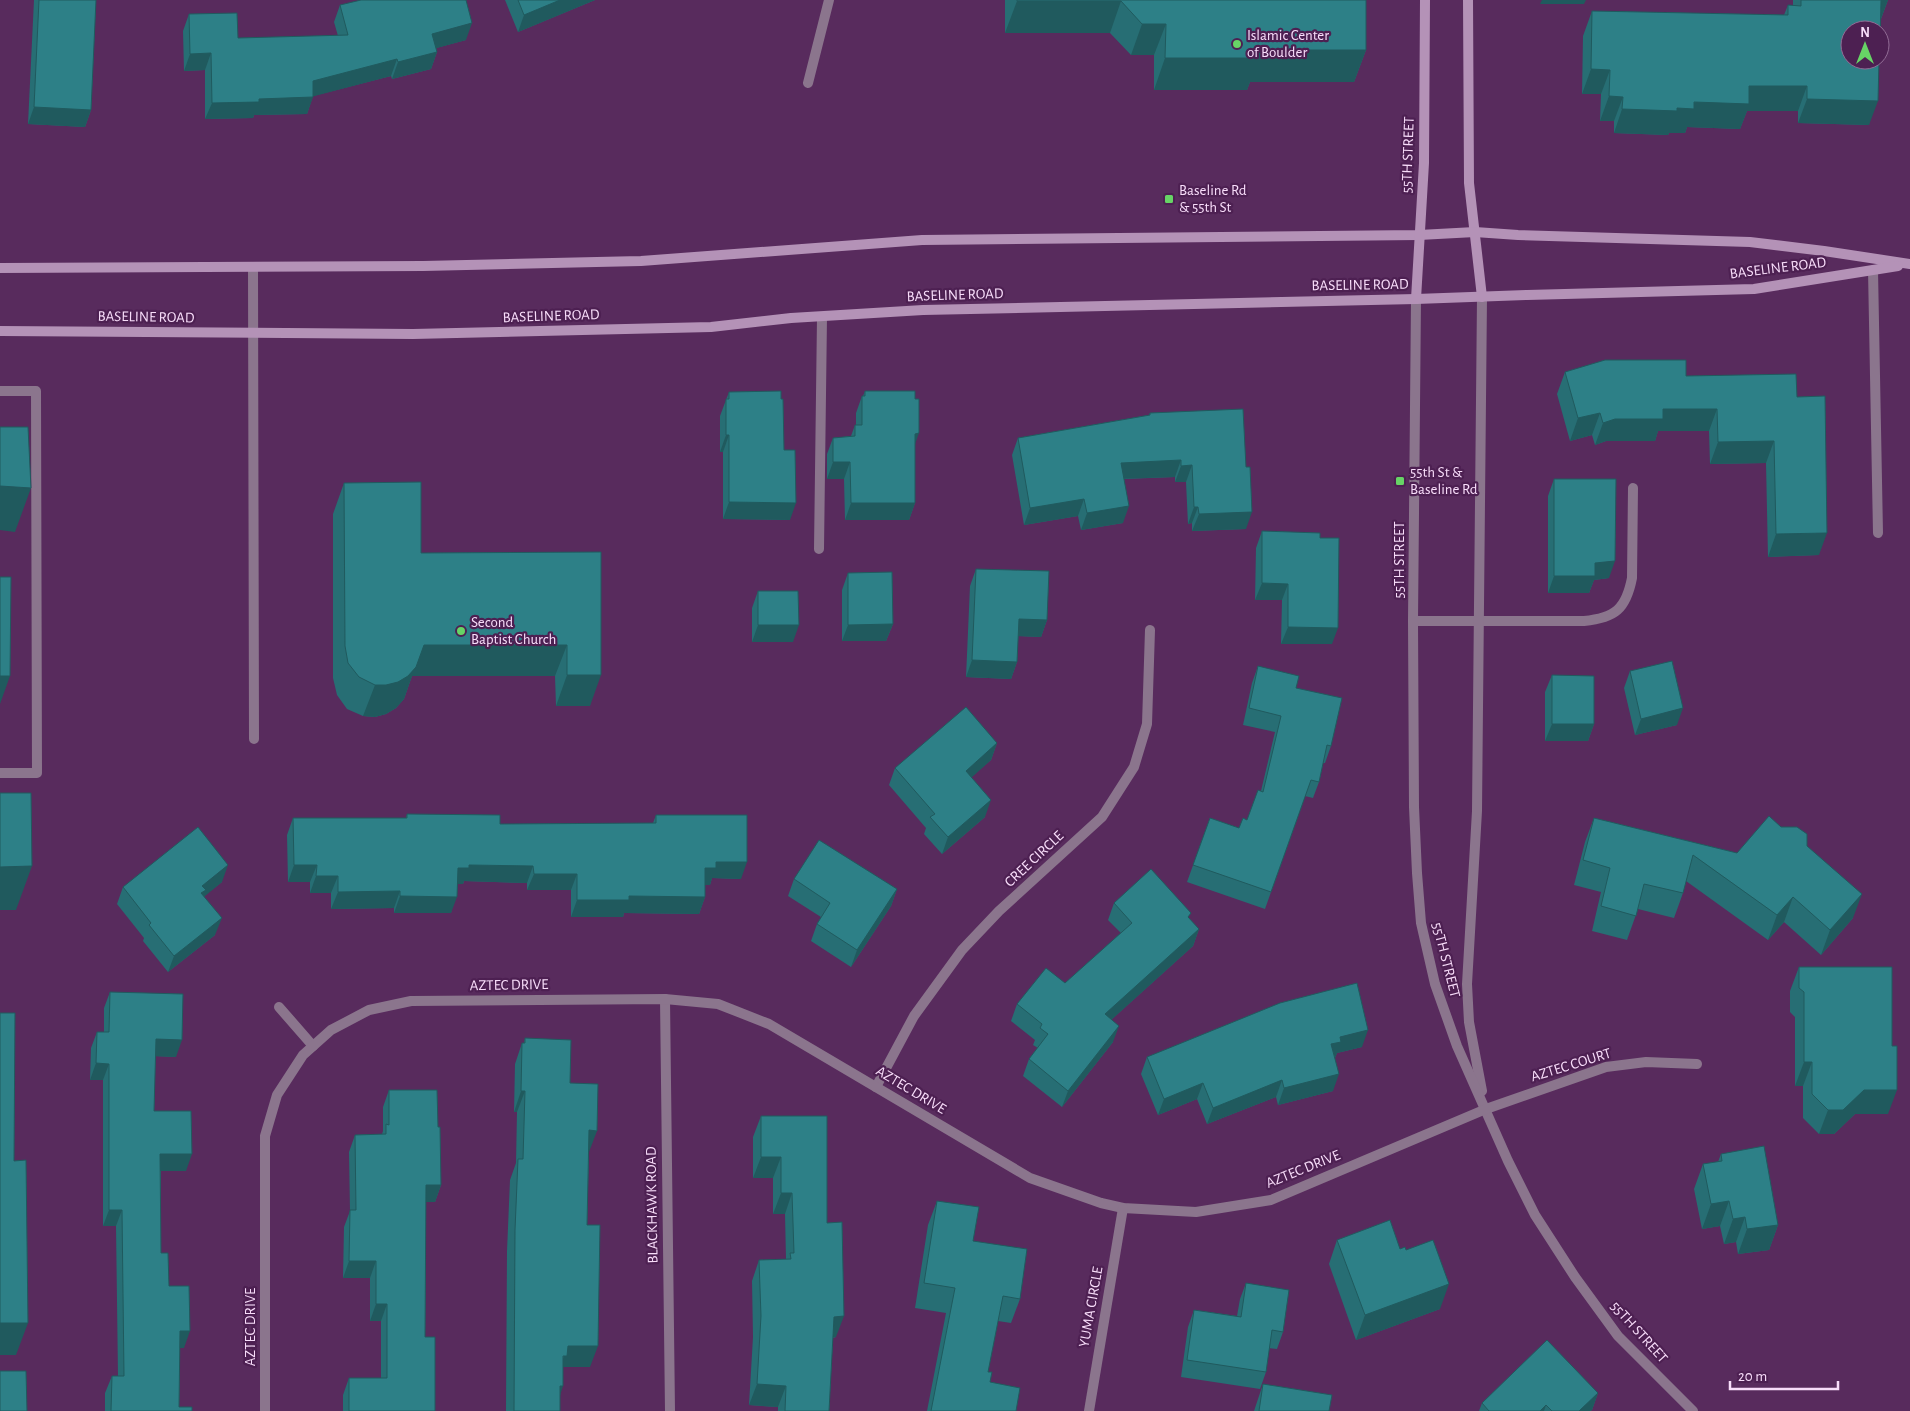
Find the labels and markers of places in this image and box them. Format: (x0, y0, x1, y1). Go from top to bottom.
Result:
place label: Islamic Center of Boulder (1247, 28, 1329, 60)
marker: Islamic Center of Boulder (1231, 38, 1243, 50)
place label: Baseline Rd & 55th St (1179, 183, 1247, 215)
marker: Baseline Rd & 55th St (1163, 193, 1175, 205)
place label: 55th St & Baseline Rd (1410, 465, 1478, 497)
marker: 55th St & Baseline Rd (1394, 475, 1406, 487)
place label: Second Baptist Church (471, 615, 556, 647)
marker: Second Baptist Church (455, 625, 467, 637)

